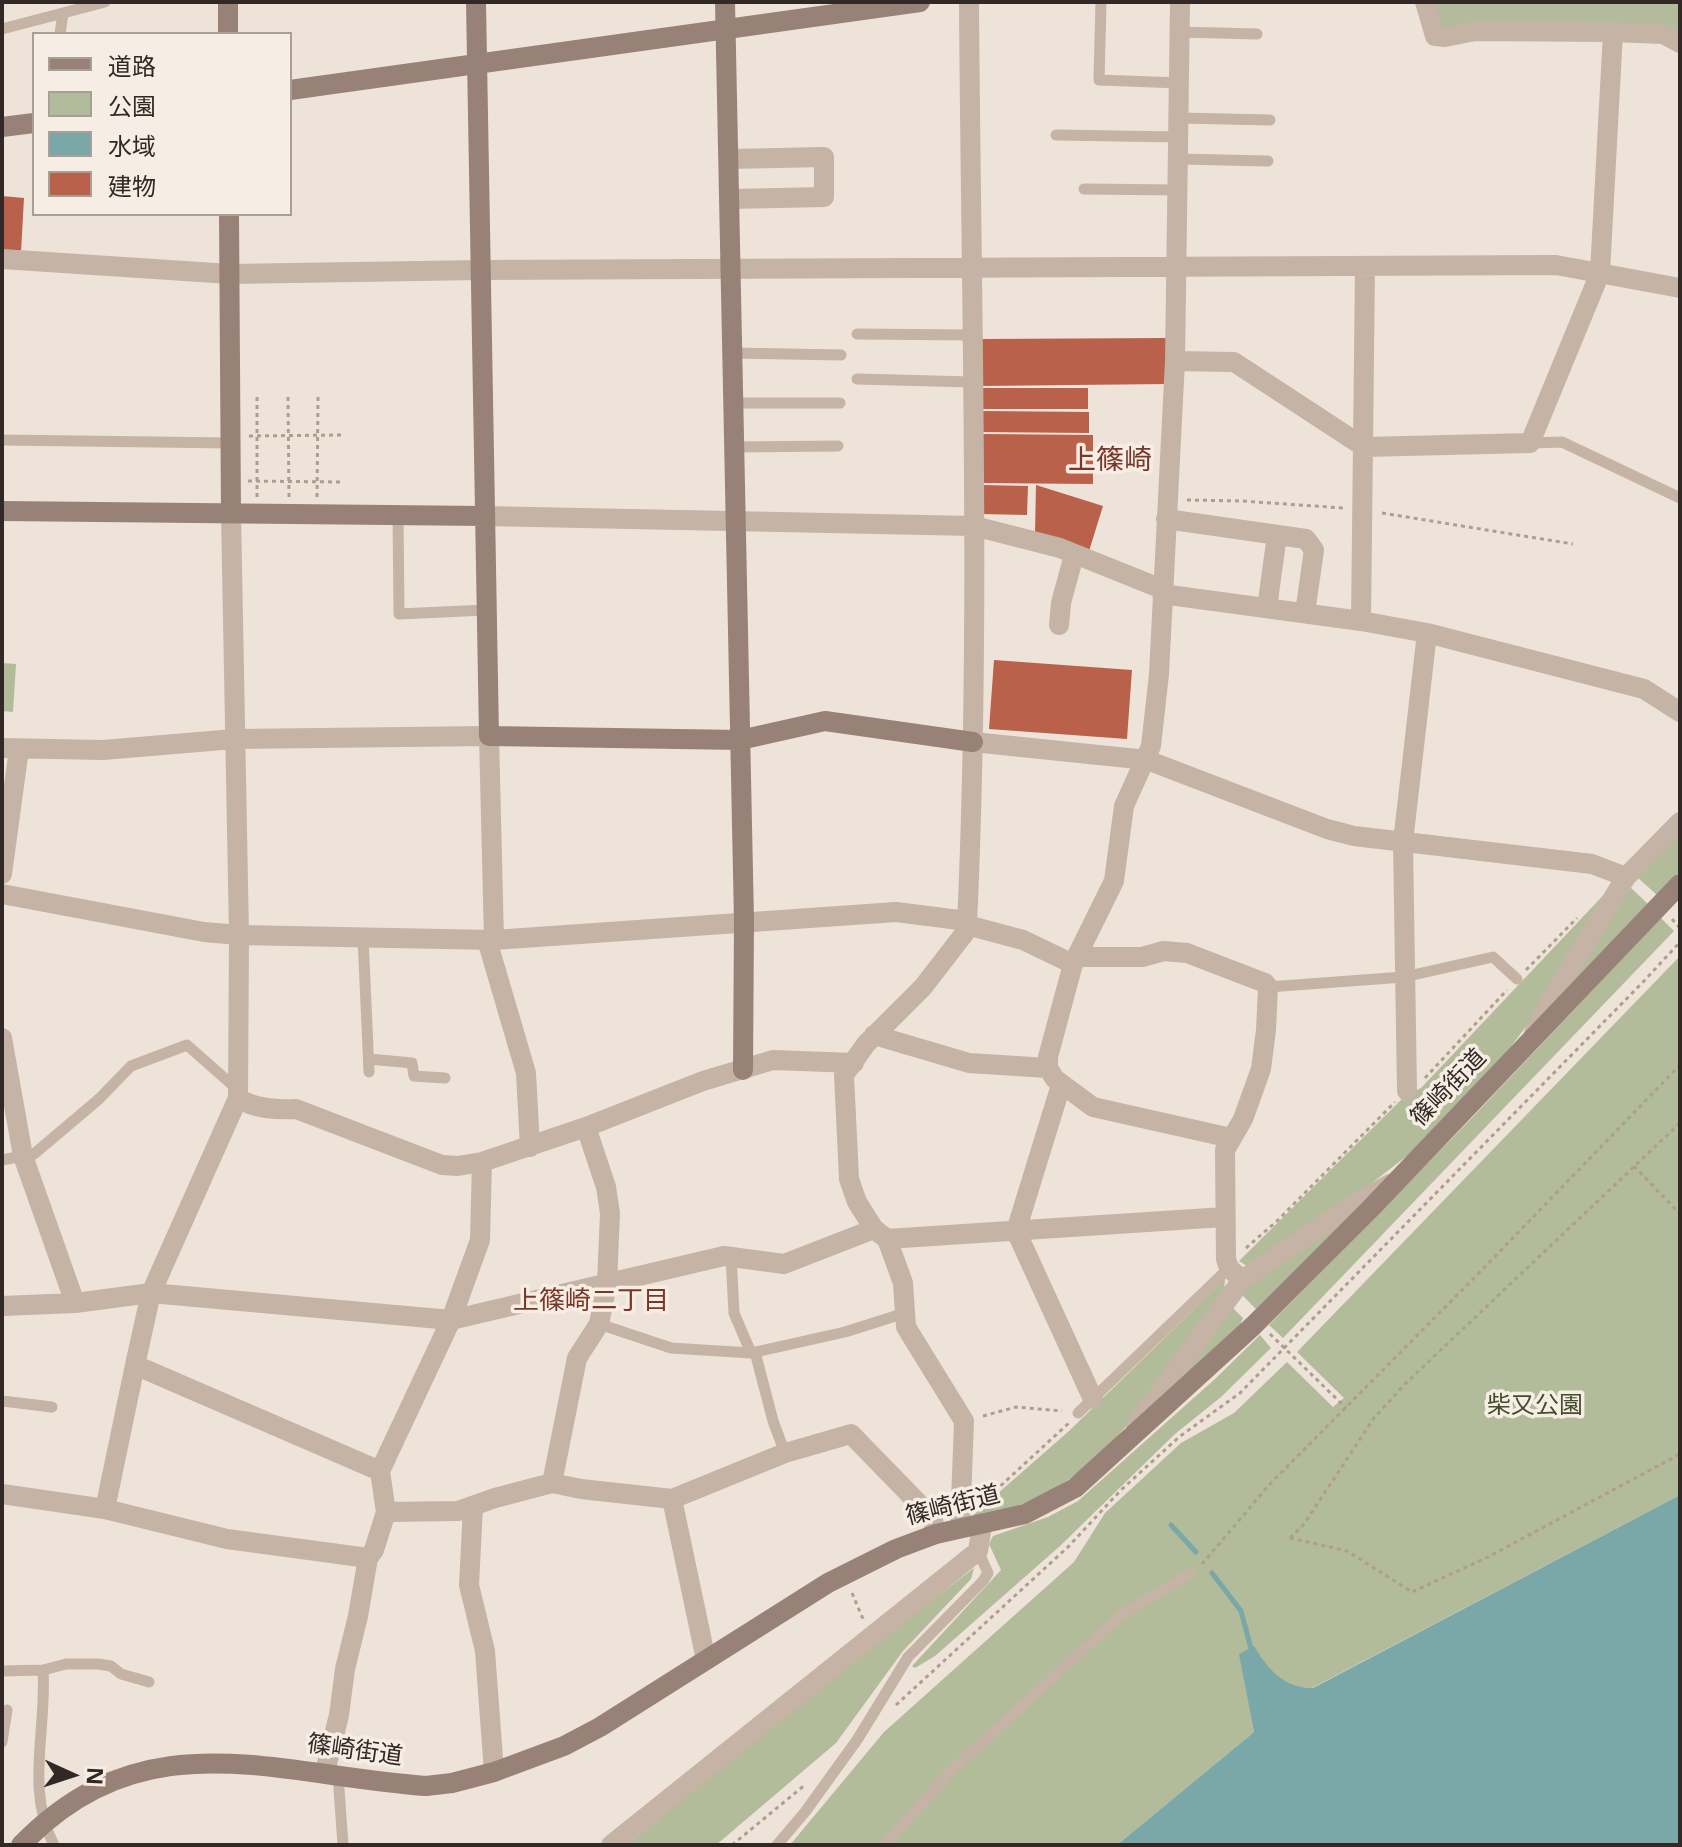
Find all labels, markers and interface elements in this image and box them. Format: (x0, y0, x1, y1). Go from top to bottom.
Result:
legend (32, 32, 292, 216)
text: 道路 (108, 49, 156, 82)
text: 公園 (108, 89, 156, 122)
text: 水域 (108, 129, 156, 162)
text: 建物 (108, 169, 156, 202)
district label: 上篠崎 (1068, 444, 1152, 478)
street label: 篠崎街道 (1405, 1043, 1493, 1133)
district label: 上篠崎二丁目 (513, 1286, 669, 1318)
park label: 柴又公園 (1487, 1392, 1583, 1420)
street label: 篠崎街道 (903, 1480, 1003, 1532)
street label: 篠崎街道 (305, 1730, 405, 1772)
north arrow (32, 1735, 112, 1815)
text: N (81, 1767, 111, 1786)

